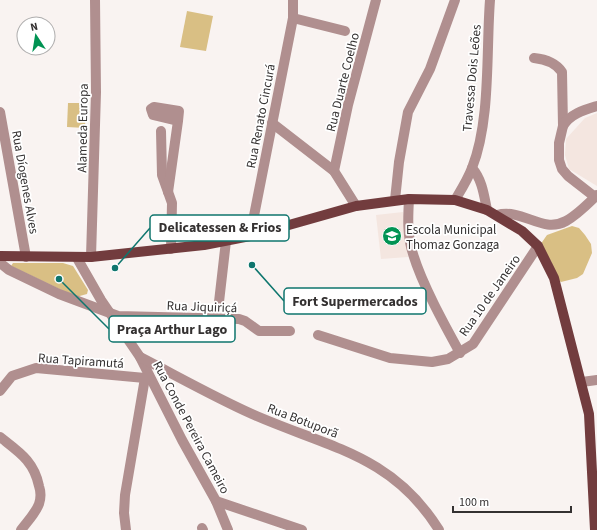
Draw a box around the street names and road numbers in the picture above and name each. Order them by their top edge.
street label: Travessa Dois Leões [458,23,486,132]
street label: Rua Duarte Coelho [322,31,364,134]
street label: Rua Renato Cincurá [242,62,280,170]
street label: Alameda Europa [73,83,93,173]
street label: Rua Díogenes Alves [7,129,43,236]
street label: Rua 10 de Janeiro [455,251,525,340]
street label: Rua Jiquiriçá [166,297,238,317]
street label: Rua Tapiramutá [37,349,124,373]
street label: Rua Conde Pereira Cameiro [148,358,234,497]
street label: Rua Botuporã [265,399,341,443]

